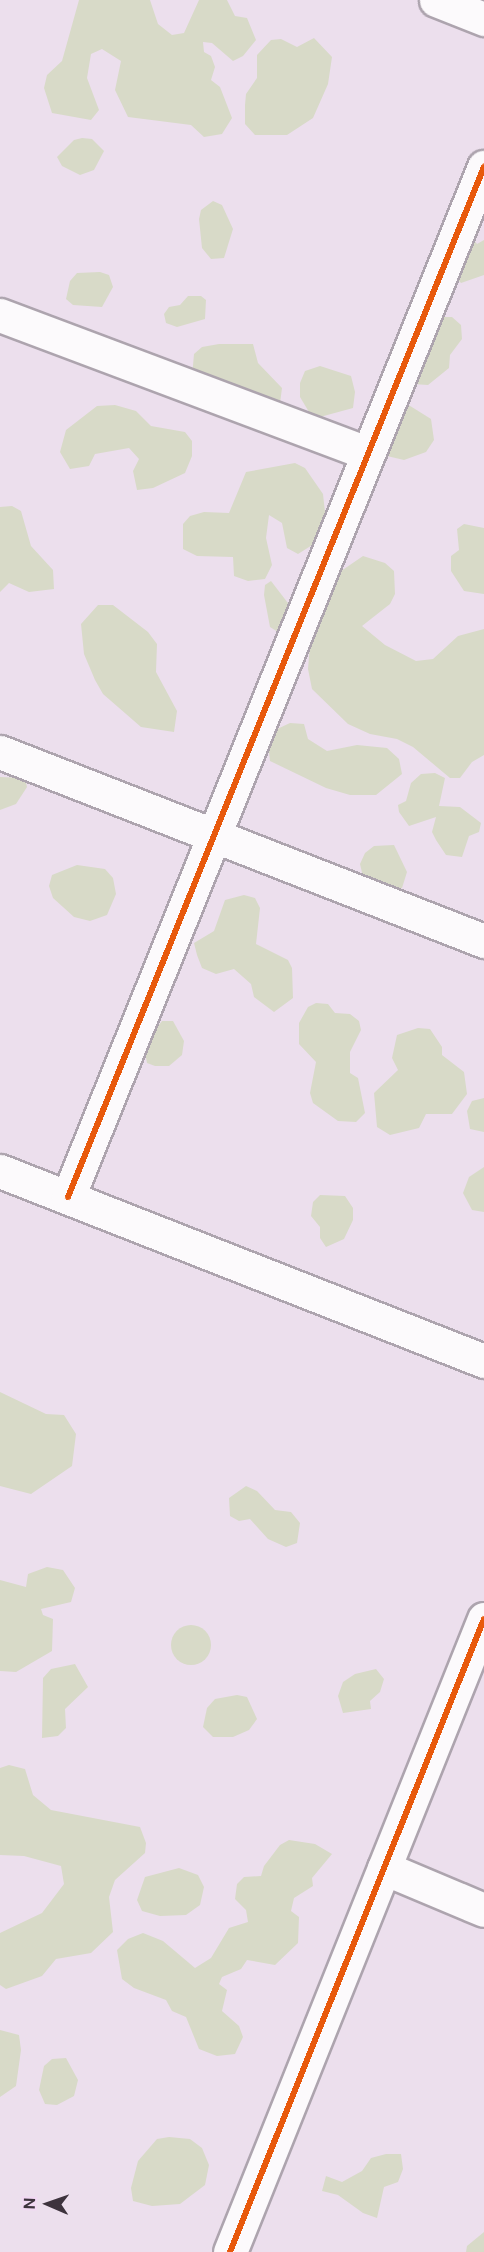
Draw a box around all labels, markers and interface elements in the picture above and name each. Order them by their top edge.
north arrow [18,2174,78,2234]
text: N [19,2197,40,2210]

